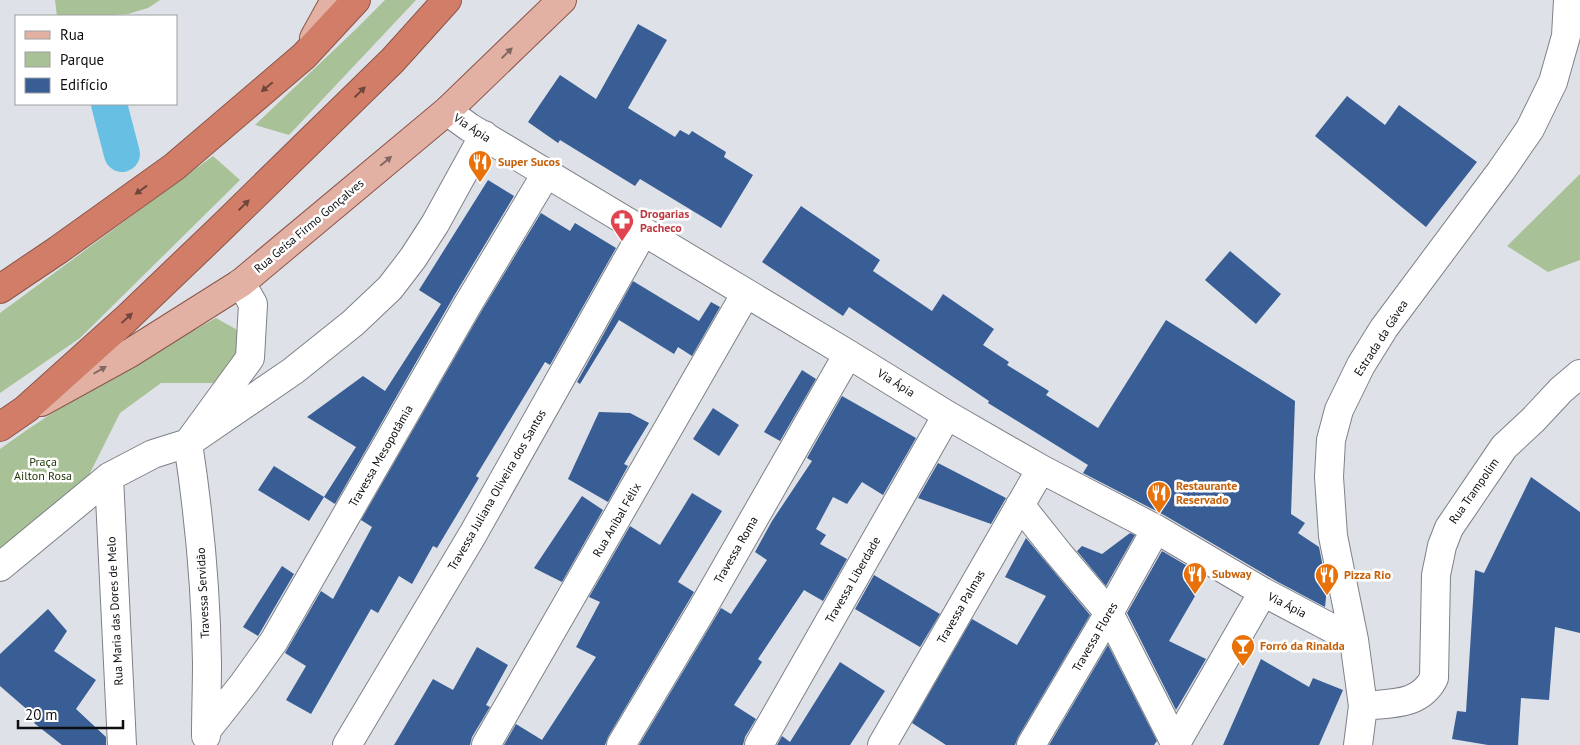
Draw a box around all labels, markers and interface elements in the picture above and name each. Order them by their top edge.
legend [15,15,178,105]
text: Rua [60,25,84,44]
one-way arrow [501,47,513,59]
text: Parque [60,50,104,69]
text: Edifício [60,75,108,94]
one-way arrow [260,82,273,93]
one-way arrow [354,86,366,98]
street label: Via Ápia [450,109,494,145]
restaurant icon: Super Sucos [467,149,493,183]
place label: Super Sucos [498,154,560,169]
one-way arrow [379,156,392,167]
street label: Rua Geísa Firmo Gonçalves [251,175,367,276]
one-way arrow [134,185,148,195]
one-way arrow [238,199,250,211]
place label: Drogarias Pacheco [640,206,689,235]
pharmacy icon: Drogarias Pacheco [609,208,635,242]
street label: Estrada da Gávea [1350,297,1411,379]
one-way arrow [121,312,133,324]
one-way arrow [93,365,107,374]
street label: Via Ápia [874,365,918,400]
street label: Travessa Mesopotâmia [345,402,416,509]
street label: Travessa Juliana Oliveira dos Santos [444,407,549,573]
park label: Praça Ailton Rosa [14,454,72,483]
street label: Rua Trampolim [1445,455,1502,526]
place label: Restaurante Reservado [1176,478,1237,507]
street label: Rua Aníbal Félix [589,480,644,560]
restaurant icon: Restaurante Reservado [1146,480,1172,514]
street label: Travessa Roma [710,513,761,586]
street label: Travessa Liberdade [822,534,883,626]
street label: Rua Maria das Dores de Melo [103,536,126,686]
street label: Travessa Servidão [193,547,212,639]
restaurant icon: Subway [1182,561,1208,595]
restaurant icon: Pizza Rio [1314,562,1340,596]
place label: Subway [1212,566,1252,581]
street label: Travessa Palmas [933,567,988,646]
place label: Pizza Rio [1344,567,1392,582]
street label: Via Ápia [1264,588,1309,621]
street label: Travessa Flores [1069,599,1121,674]
bar icon: Forró da Rinalda [1230,633,1256,667]
place label: Forró da Rinalda [1260,638,1345,653]
scale bar [18,698,122,730]
text: 20 m [25,705,58,724]

